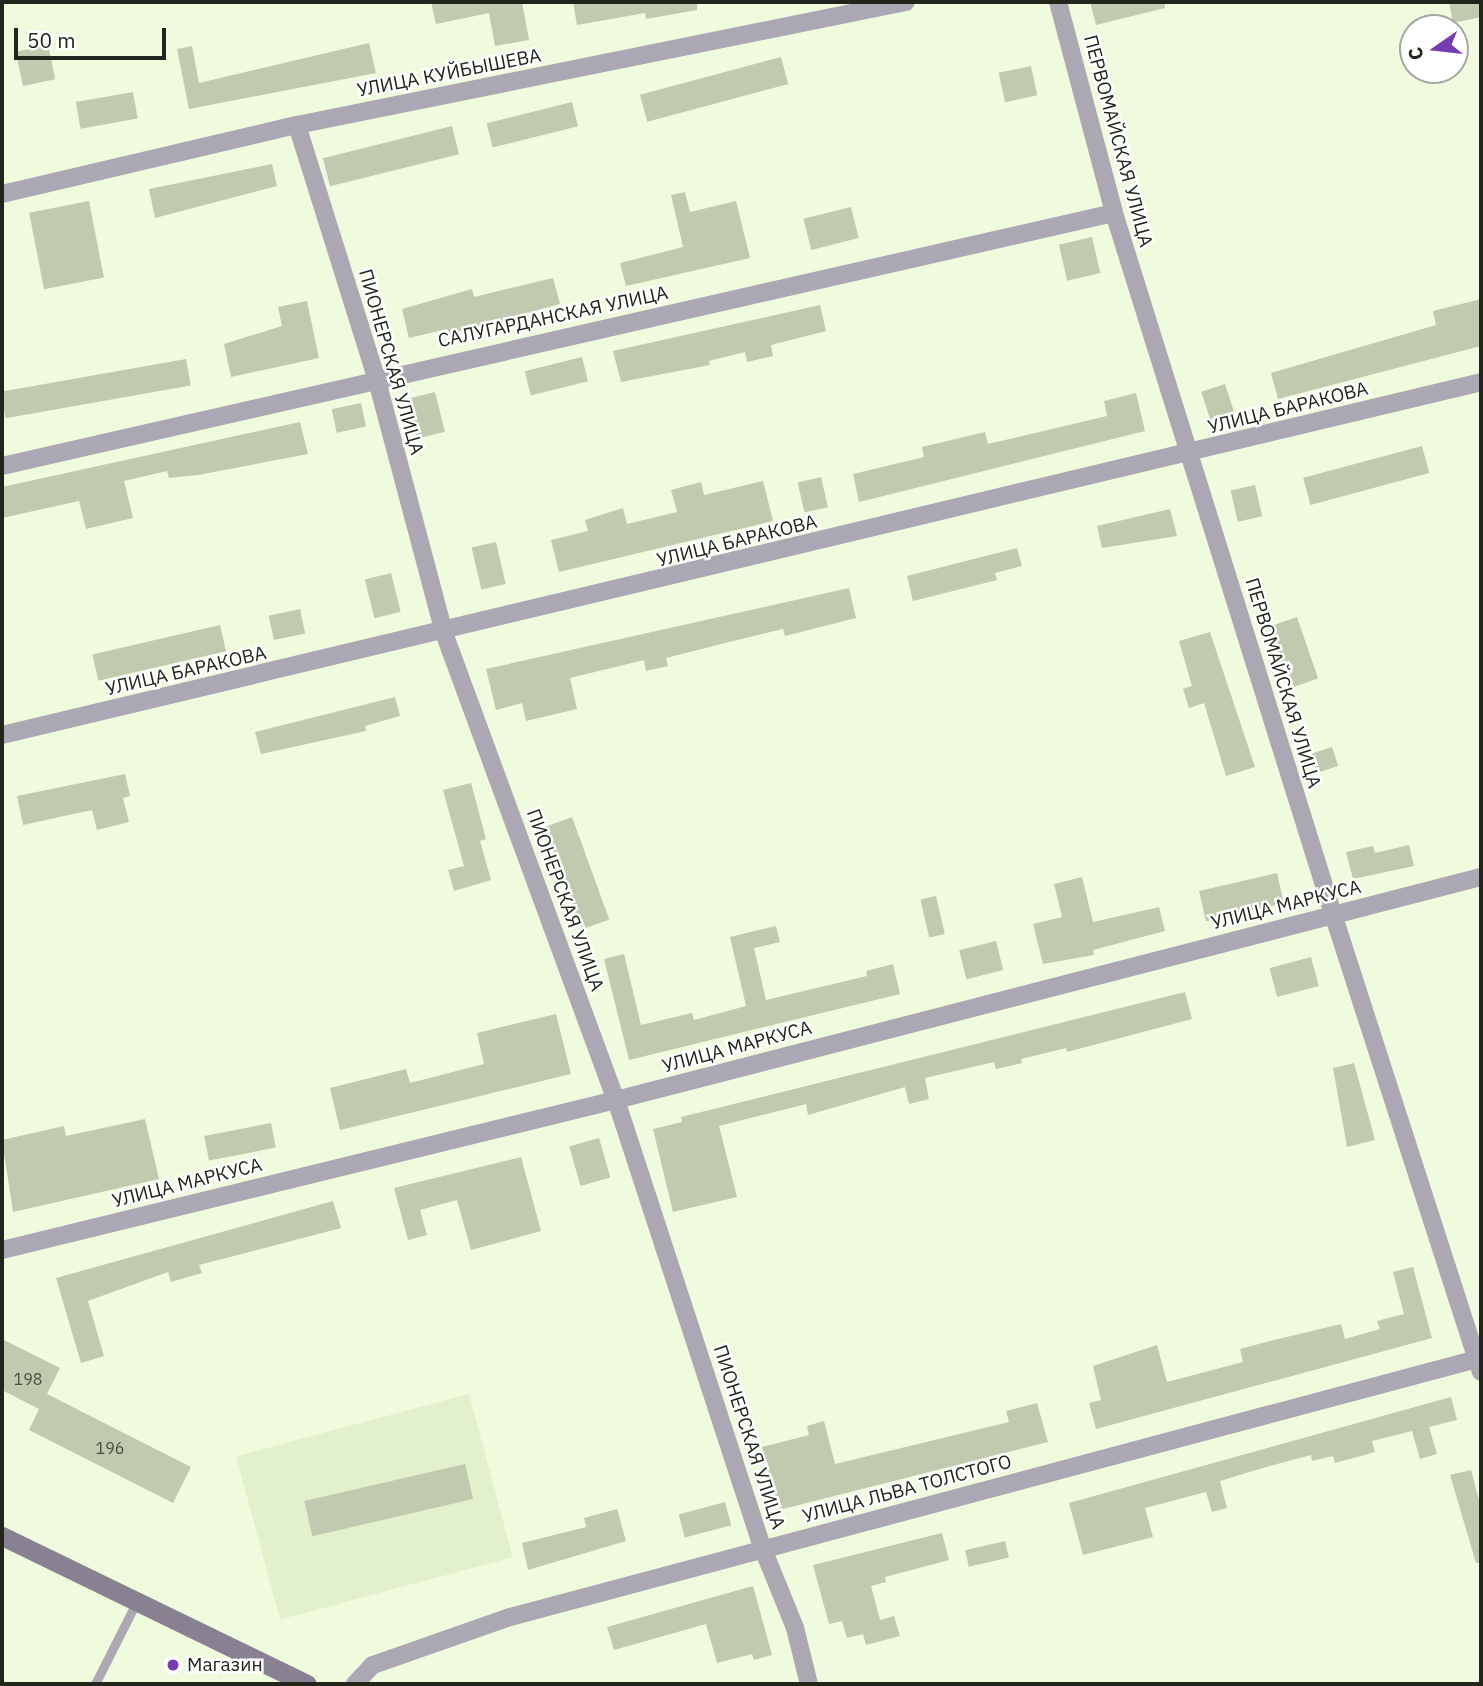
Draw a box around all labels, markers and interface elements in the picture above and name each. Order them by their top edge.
scale bar [18,14,170,58]
north arrow [1399,14,1469,84]
text: 50 m [27,26,76,54]
street label: ПЕРВОМАЙСКАЯ УЛИЦА [1079,32,1157,250]
street label: УЛИЦА КУЙБЫШЕВА [355,44,543,102]
text: С [1402,45,1429,63]
street label: ПИОНЕРСКАЯ УЛИЦА [354,267,428,457]
street label: САЛУГАРДАНСКАЯ УЛИЦА [436,281,670,353]
street label: УЛИЦА БАРАКОВА [1206,377,1370,439]
street label: УЛИЦА БАРАКОВА [655,510,819,572]
street label: ПЕРВОМАЙСКАЯ УЛИЦА [1240,575,1326,791]
street label: УЛИЦА БАРАКОВА [103,641,269,701]
street label: ПИОНЕРСКАЯ УЛИЦА [521,806,609,994]
street label: УЛИЦА МАРКУСА [1209,875,1363,935]
street label: УЛИЦА МАРКУСА [660,1016,814,1078]
street label: УЛИЦА МАРКУСА [110,1153,264,1213]
street label: ПИОНЕРСКАЯ УЛИЦА [708,1342,790,1532]
house number: 198 [14,1369,42,1389]
house number: 196 [96,1438,124,1458]
street label: УЛИЦА ЛЬВА ТОЛСТОГО [800,1450,1014,1528]
place label: Магазин [187,1654,263,1676]
marker: Магазин [165,1657,181,1673]

